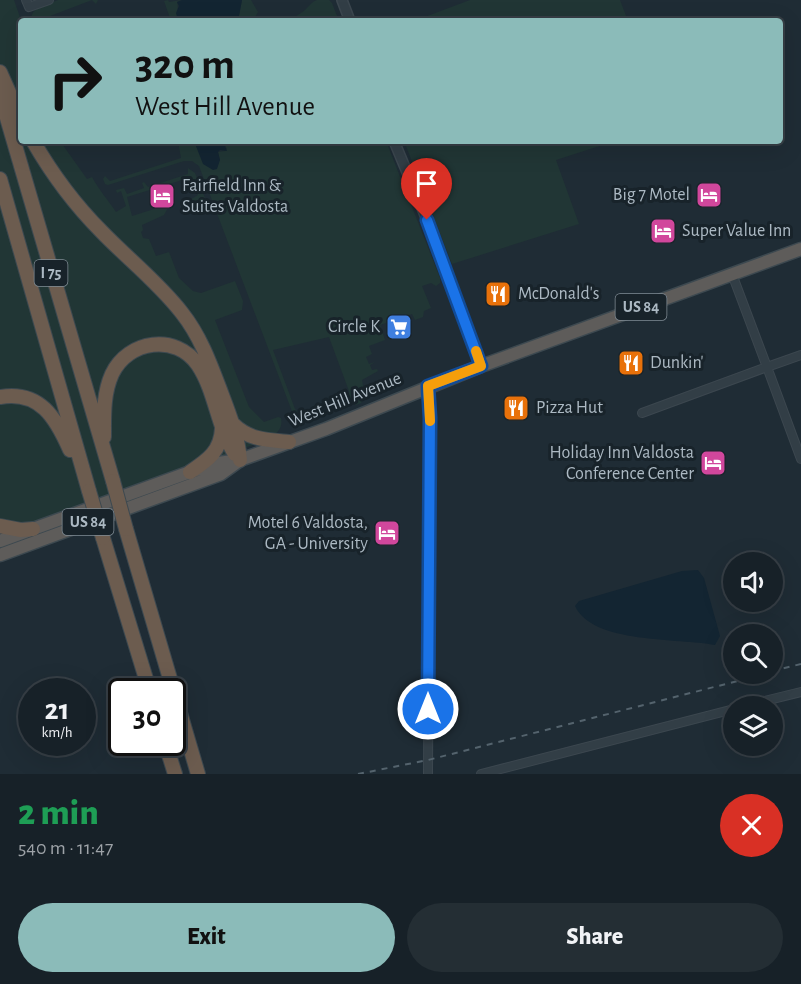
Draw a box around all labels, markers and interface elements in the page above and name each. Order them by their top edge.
icon: right [36,42,114,120]
text: 320 m [135,44,235,86]
text: West Hill Avenue [135,93,315,120]
pin [401,158,452,220]
icon: arrive [410,167,443,200]
place label: Fairfield Inn & Suites Valdosta [182,177,288,216]
hotel icon: Big 7 Motel [694,180,724,210]
hotel icon: Fairfield Inn & Suites Valdosta [147,181,177,211]
place label: Big 7 Motel [613,186,690,204]
hotel icon: Super Value Inn [648,216,678,246]
place label: Super Value Inn [682,222,791,240]
road number: I 75 [34,260,68,286]
restaurant icon: McDonald's [483,279,513,309]
place label: McDonald's [518,285,600,303]
road number: US 84 [616,294,666,320]
supermarket icon: Circle K [384,312,414,342]
place label: Circle K [328,318,380,336]
restaurant icon: Dunkin' [616,348,646,378]
place label: Dunkin' [650,354,704,372]
street label: West Hill Avenue [286,369,404,431]
restaurant icon: Pizza Hut [501,393,531,423]
place label: Pizza Hut [536,399,603,417]
place label: Holiday Inn Valdosta Conference Center [550,444,694,483]
hotel icon: Holiday Inn Valdosta Conference Center [698,448,728,478]
road number: US 84 [62,509,113,535]
place label: Motel 6 Valdosta, GA - University [248,514,368,553]
hotel icon: Motel 6 Valdosta, GA - University [372,518,402,548]
map controls [723,552,783,756]
button: sound [723,552,783,612]
button: search [723,624,783,684]
position arrow [396,677,460,741]
speed limit sign: 30 [108,678,186,756]
text: 21 [45,695,69,725]
button: layers [723,696,783,756]
text: km/h [42,725,72,740]
button: close [720,794,783,857]
text: 2 min [18,795,99,831]
text: 540 m · 11:47 [18,838,113,858]
button: Exit [18,903,395,972]
button: Share [407,903,783,972]

